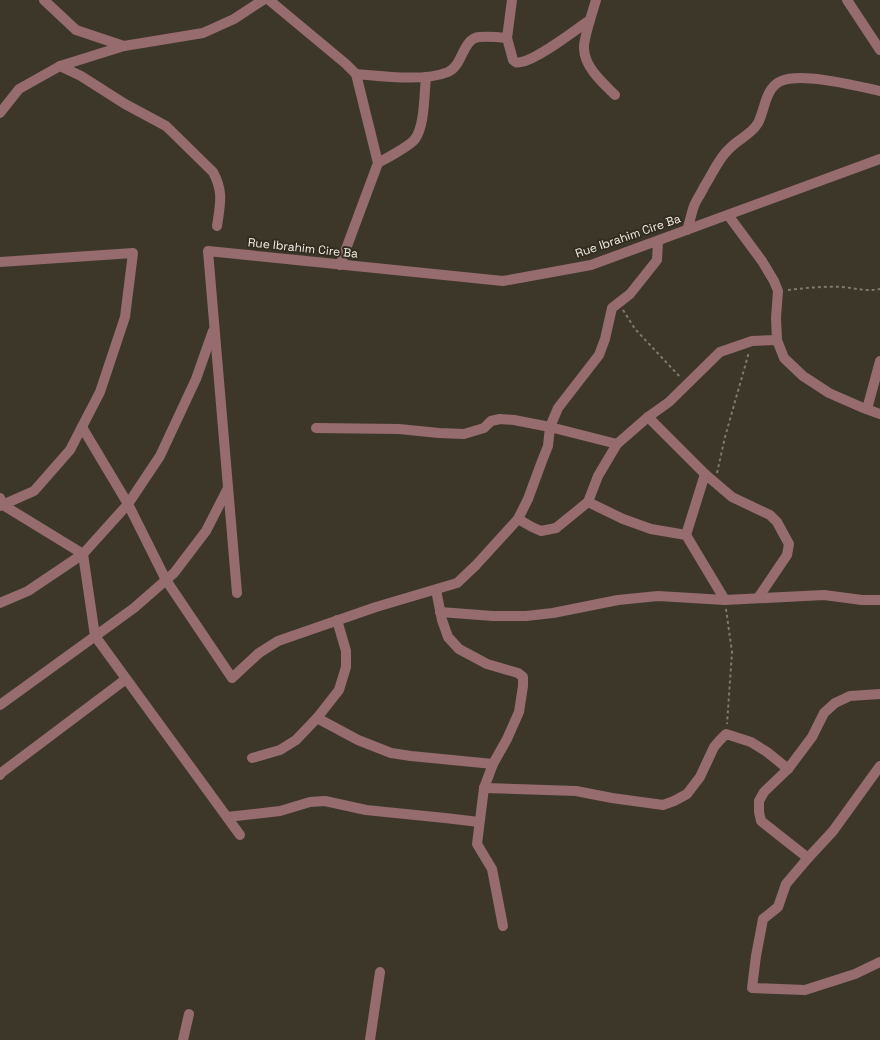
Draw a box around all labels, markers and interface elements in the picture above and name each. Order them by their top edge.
street label: Rue Ibrahim Cire Ba [573,210,683,262]
street label: Rue Ibrahim Cire Ba [247,234,359,262]

